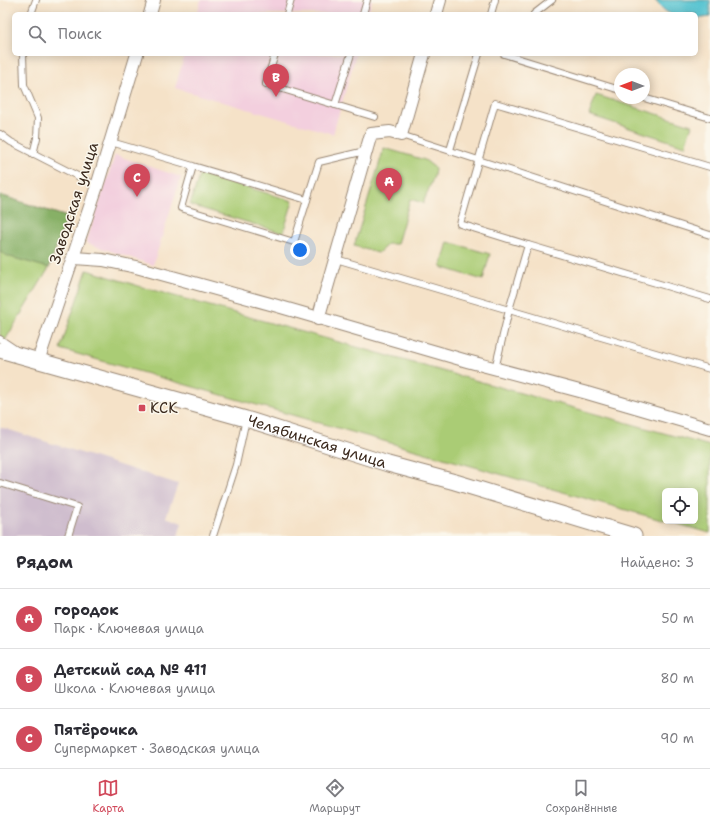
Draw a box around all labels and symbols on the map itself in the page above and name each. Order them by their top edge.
pin: B [263,64,289,97]
north arrow [614,68,650,104]
street label: Заводская улица [45,139,103,267]
pin: C [124,164,150,197]
pin: A [376,168,402,201]
your location [290,240,310,260]
place label: КСК [150,398,178,418]
marker: КСК [137,403,147,413]
street label: Челябинская улица [245,410,390,473]

